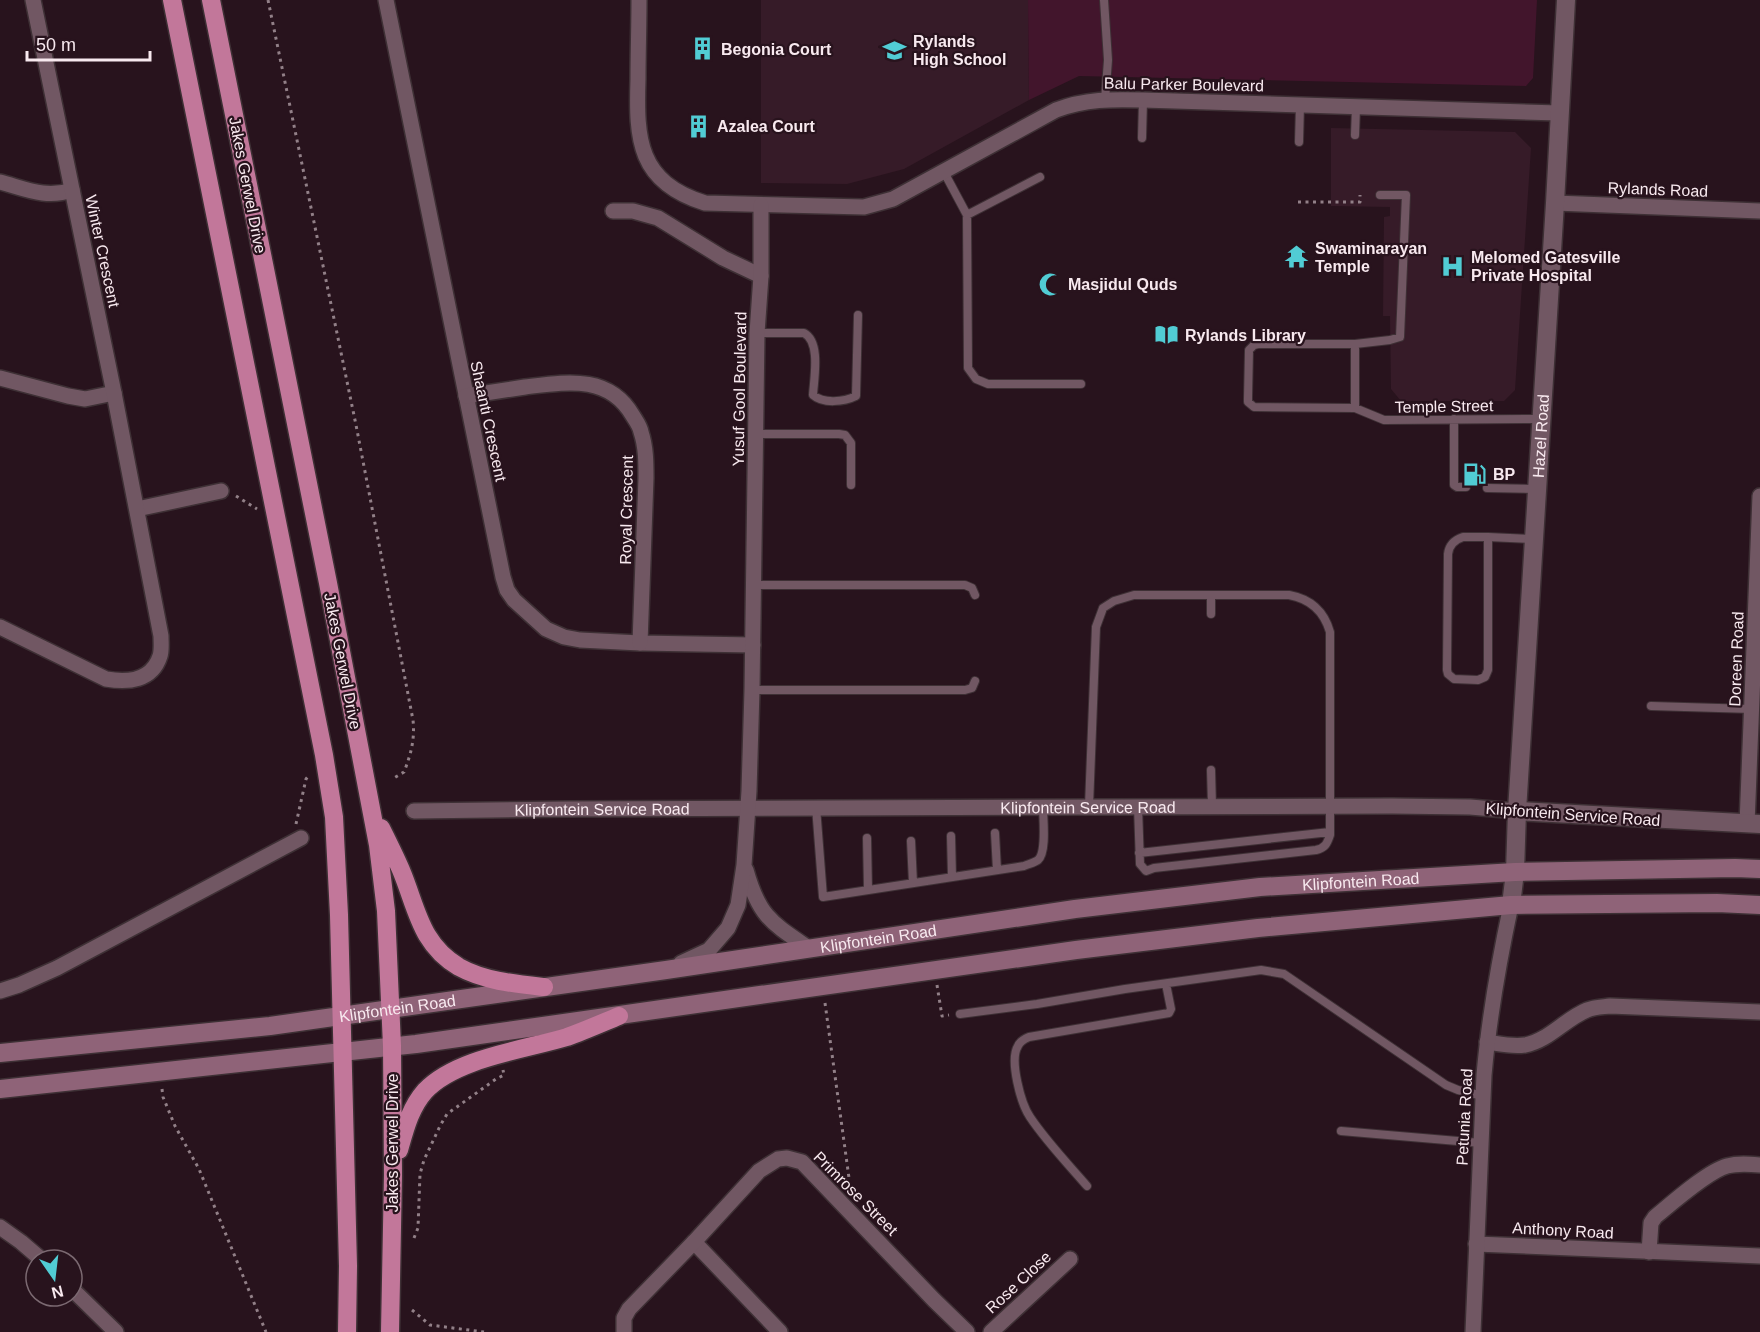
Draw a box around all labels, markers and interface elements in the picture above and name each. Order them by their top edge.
scale bar [27,24,150,62]
place label: Rylands High School [913,33,1006,68]
text: 50 m [36,35,76,55]
building icon: Begonia Court [690,36,716,62]
school or university icon: Rylands High School [882,37,908,63]
place label: Begonia Court [721,41,832,58]
street label: Balu Parker Boulevard [1104,75,1264,94]
building icon: Azalea Court [686,113,712,139]
street label: Jakes Gerwel Drive [226,115,269,255]
place label: Azalea Court [717,118,815,135]
street label: Rylands Road [1607,179,1708,200]
street label: Winter Crescent [82,193,123,310]
place label: Swaminarayan Temple [1315,240,1427,275]
temple icon: Swaminarayan Temple [1284,244,1310,270]
place label: Melomed Gatesville Private Hospital [1471,249,1620,284]
hospital icon: Melomed Gatesville Private Hospital [1440,253,1466,279]
mosque icon: Masjidul Quds [1037,271,1063,297]
place label: Masjidul Quds [1068,276,1177,293]
street label: Yusuf Gool Boulevard [730,311,749,467]
library icon: Rylands Library [1154,322,1180,348]
place label: Rylands Library [1185,327,1306,344]
street label: Shaanti Crescent [467,359,510,483]
street label: Hazel Road [1530,394,1552,478]
street label: Temple Street [1395,397,1494,416]
street label: Royal Crescent [617,455,636,565]
fuel station icon: BP [1462,461,1488,487]
place label: BP [1493,466,1516,483]
street label: Jakes Gerwel Drive [321,591,364,731]
street label: Doreen Road [1726,611,1747,707]
street label: Klipfontein Service Road [1000,799,1176,816]
street label: Klipfontein Service Road [1485,800,1661,829]
street label: Klipfontein Service Road [514,801,690,819]
street label: Klipfontein Road [1302,870,1420,894]
street label: Klipfontein Road [819,922,938,956]
street label: Klipfontein Road [338,992,457,1025]
street label: Petunia Road [1453,1068,1476,1166]
street label: Jakes Gerwel Drive [384,1074,401,1212]
street label: Primrose Street [810,1148,901,1239]
street label: Anthony Road [1512,1219,1614,1242]
north arrow [24,1248,84,1308]
street label: Rose Close [982,1248,1054,1317]
text: N [50,1282,65,1302]

